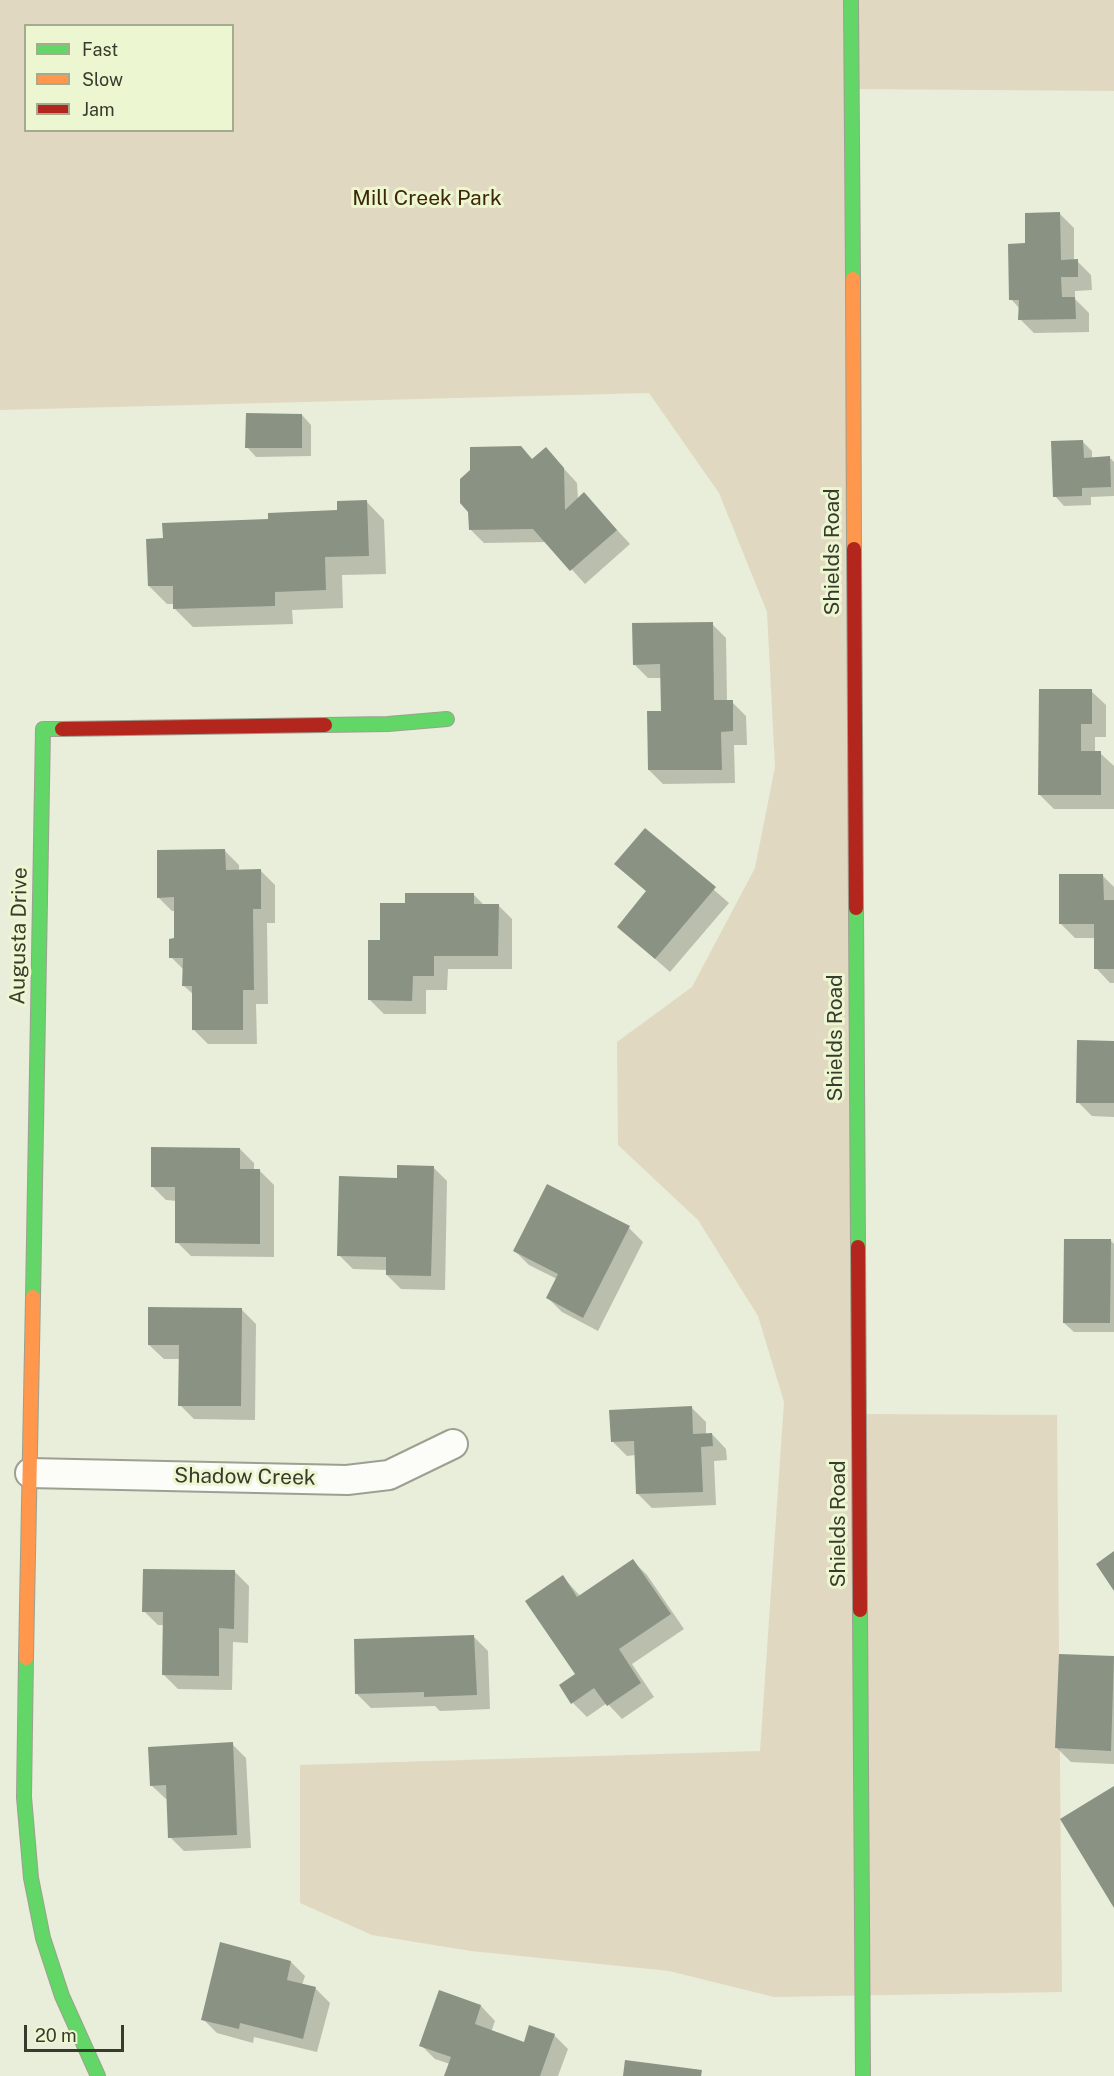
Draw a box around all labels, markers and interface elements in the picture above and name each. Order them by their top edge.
legend [24,24,234,132]
text: Fast [82,39,118,60]
text: Slow [82,69,123,90]
text: Jam [82,99,115,120]
park label: Mill Creek Park [352,186,502,212]
street label: Shields Road [820,488,846,616]
street label: Augusta Drive [5,867,33,1005]
street label: Shields Road [823,974,849,1102]
street label: Shields Road [826,1460,852,1588]
street label: Shadow Creek [174,1463,316,1491]
scale bar [27,2013,128,2051]
text: 20 m [35,2025,77,2046]

